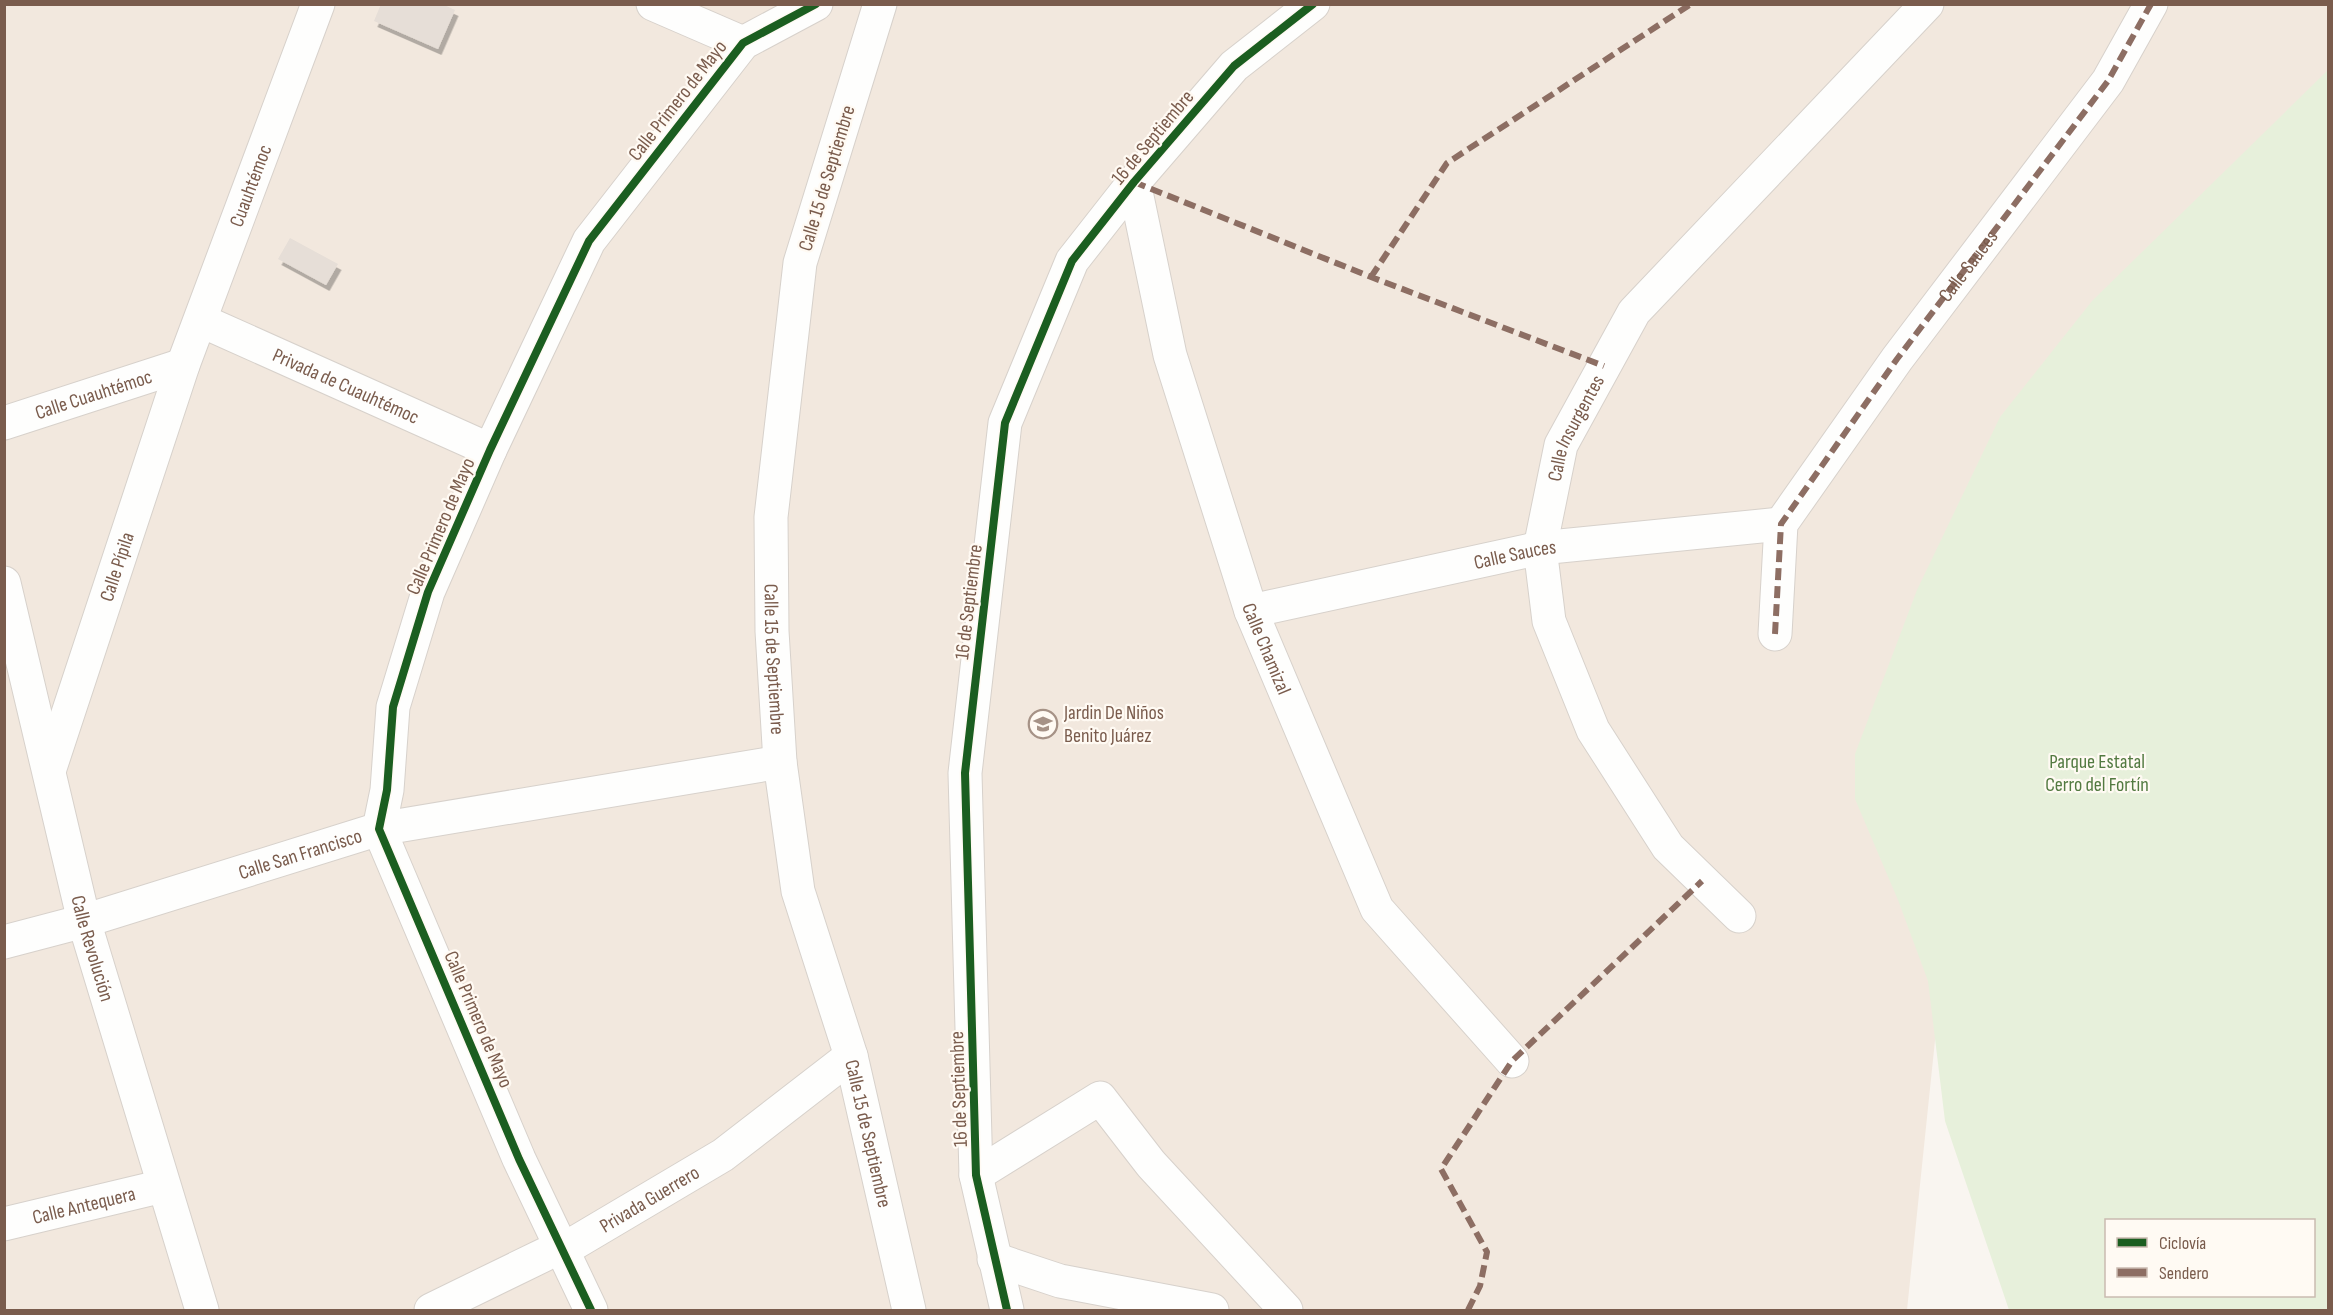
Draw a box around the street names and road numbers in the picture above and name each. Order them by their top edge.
street label: Calle Primero de Mayo [623,36,732,166]
street label: 16 de Septiembre [1106,86,1199,190]
street label: Calle 15 de Septiembre [793,103,860,254]
street label: Cuauhtémoc [225,141,277,230]
street label: Calle Sauces [1934,226,2003,307]
street label: Privada de Cuauhtémoc [269,343,423,430]
street label: Calle Cuauhtémoc [32,365,155,425]
street label: Calle Insurgentes [1543,371,1610,484]
street label: Calle Primero de Mayo [401,454,481,598]
street label: Calle Pípila [95,529,140,605]
street label: Calle Sauces [1472,535,1557,575]
street label: 16 de Septiembre [950,543,988,661]
street label: Calle 15 de Septiembre [759,584,789,735]
street label: Calle Chamizal [1236,600,1296,698]
street label: Calle San Francisco [236,824,365,885]
street label: Calle Revolución [65,893,119,1005]
street label: Calle Primero de Mayo [438,947,518,1091]
street label: 16 de Septiembre [945,1031,973,1147]
street label: Calle 15 de Septiembre [839,1057,896,1210]
street label: Privada Guerrero [596,1161,704,1238]
street label: Calle Antequera [30,1182,138,1230]

